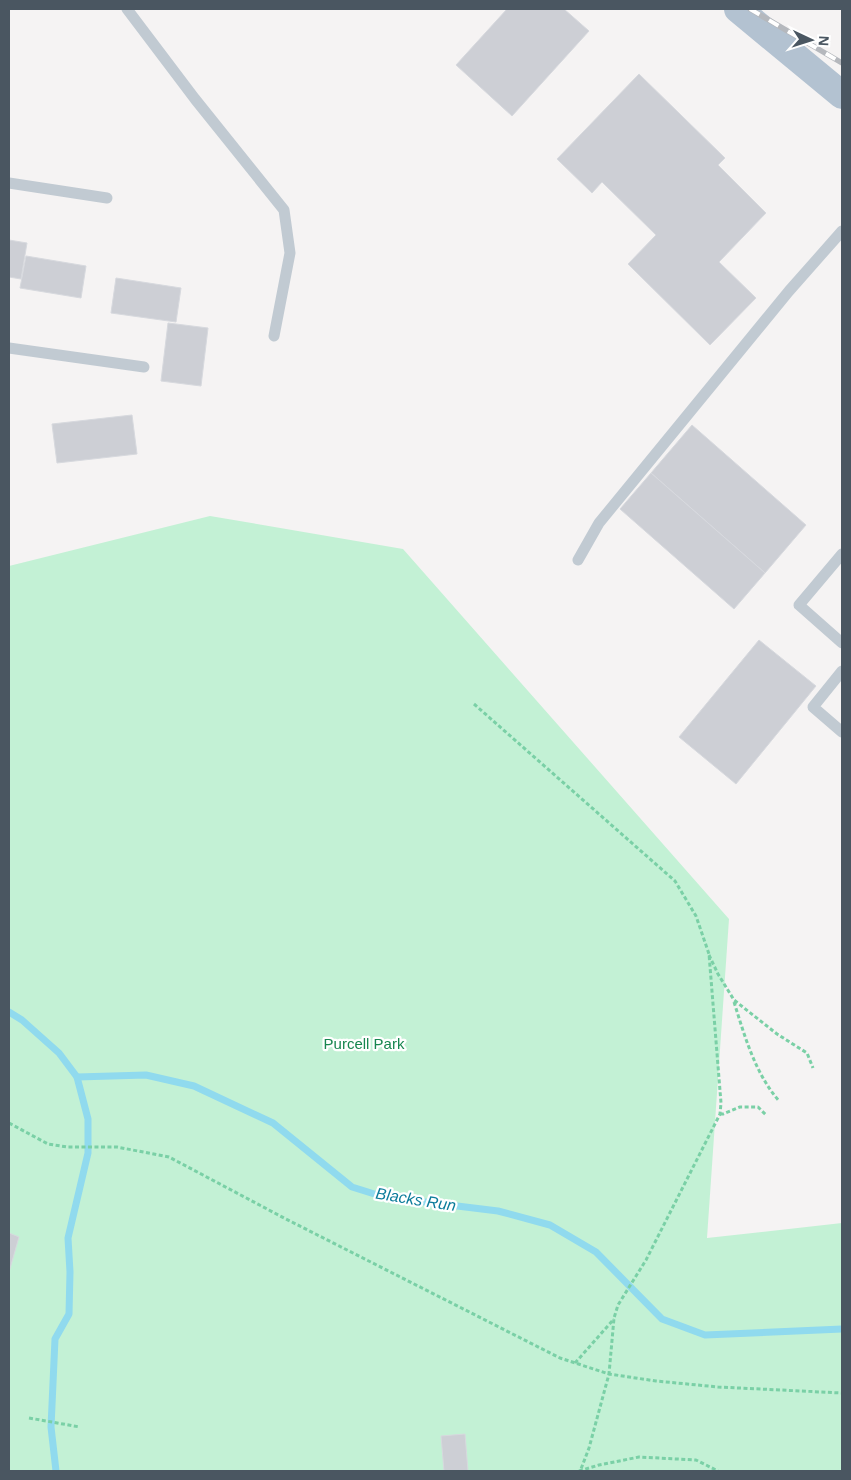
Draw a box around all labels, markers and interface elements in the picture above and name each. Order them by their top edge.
north arrow [786,15,836,65]
text: N [816,35,832,47]
park label: Purcell Park [324,1035,405,1052]
water label: Blacks Run [375,1185,457,1214]

